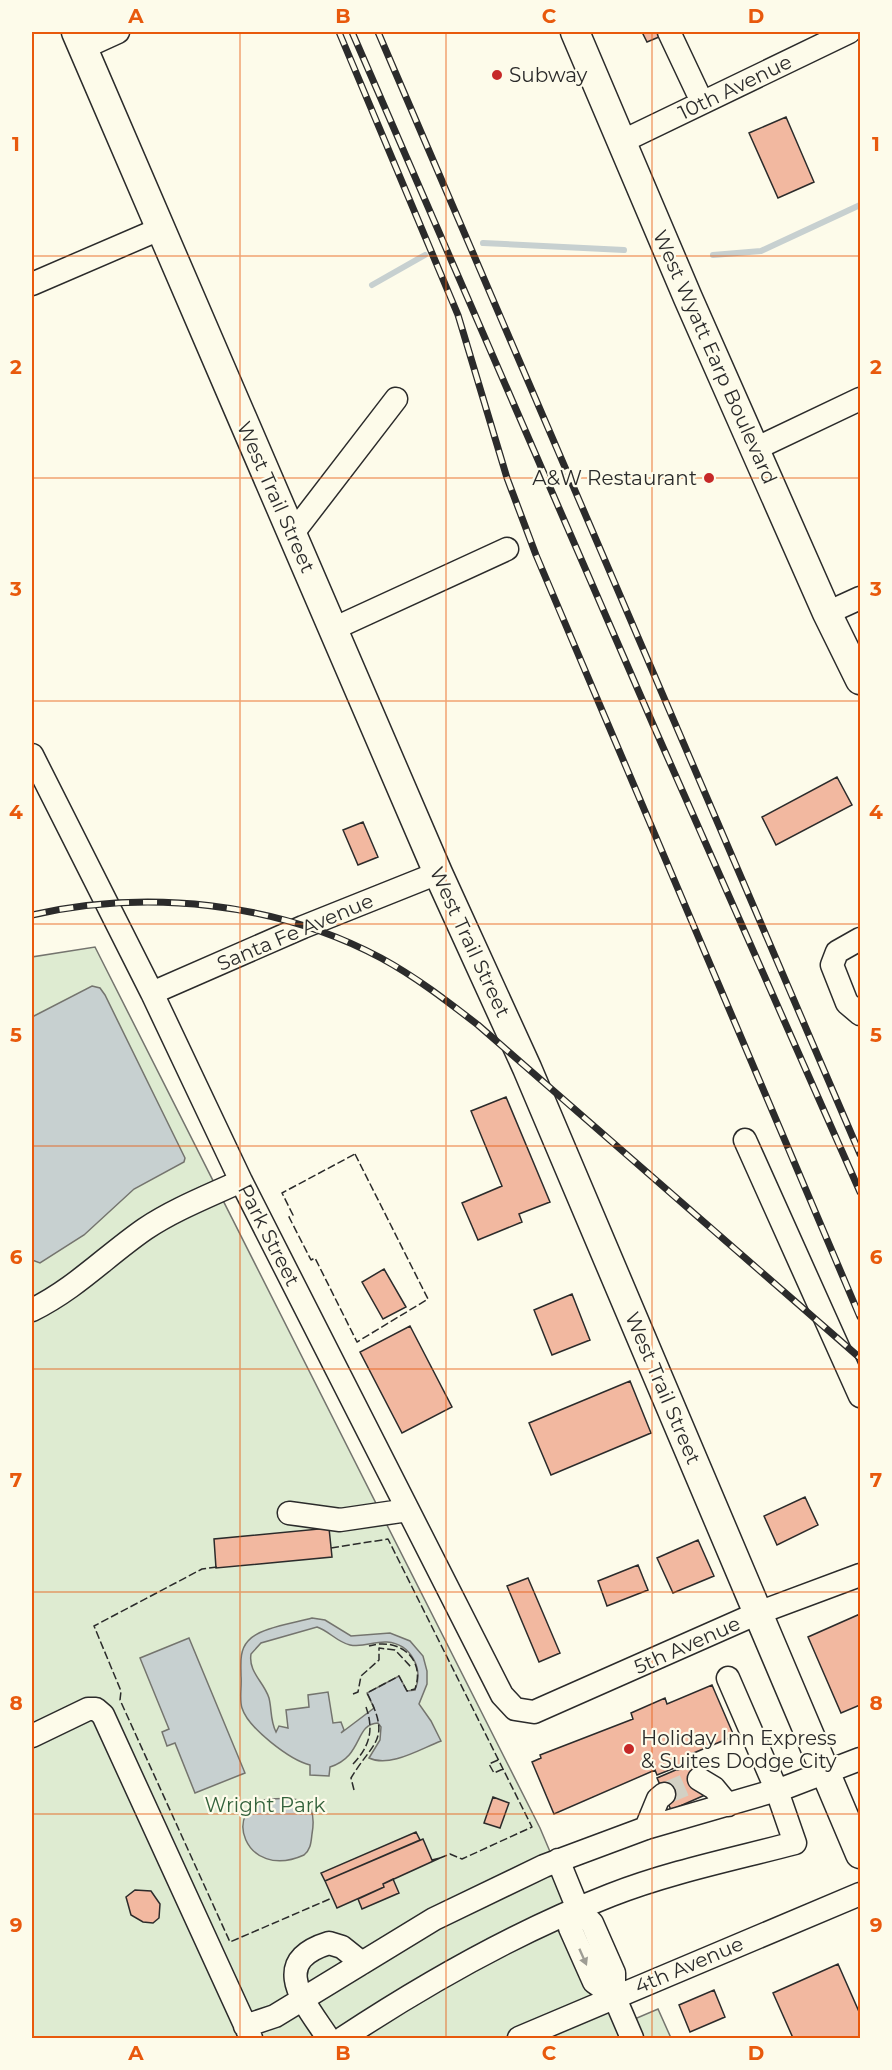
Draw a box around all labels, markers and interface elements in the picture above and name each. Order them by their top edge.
text: A [127,4,144,28]
text: B [335,4,351,28]
text: C [542,4,557,28]
text: D [748,4,764,28]
street label: 10th Avenue [674,49,796,125]
place label: Subway [509,63,588,87]
marker: Subway [490,68,504,82]
text: 1 [12,132,20,156]
text: 1 [872,132,880,156]
street label: West Wyatt Earp Boulevard [648,226,782,488]
text: 2 [10,355,22,379]
text: 2 [870,355,882,379]
street label: West Trail Street [232,418,320,576]
place label: A&W Restaurant [532,466,697,490]
marker: A&W Restaurant [702,471,716,485]
text: 3 [9,577,22,601]
text: 3 [869,577,882,601]
text: 4 [9,800,23,824]
text: 4 [869,800,883,824]
street label: West Trail Street [425,863,515,1021]
street label: Santa Fe Avenue [213,888,377,976]
text: 5 [10,1023,22,1047]
text: 5 [870,1023,882,1047]
street label: Park Street [233,1180,305,1290]
text: 6 [10,1245,23,1269]
text: 6 [870,1245,883,1269]
street label: West Trail Street [620,1308,706,1468]
text: 7 [10,1468,22,1492]
text: 7 [870,1468,882,1492]
street label: 5th Avenue [630,1611,744,1679]
text: 8 [9,1691,23,1715]
text: 8 [869,1691,883,1715]
place label: Holiday Inn Express & Suites Dodge City [641,1726,837,1773]
marker: Holiday Inn Express & Suites Dodge City [622,1742,636,1756]
park label: Wright Park [204,1793,326,1817]
text: 9 [10,1913,22,1937]
text: 9 [870,1913,882,1937]
street label: 4th Avenue [631,1931,747,1999]
one-way arrow [578,1948,588,1966]
text: A [127,2041,144,2065]
text: B [335,2041,351,2065]
text: C [542,2041,557,2065]
text: D [748,2041,764,2065]

